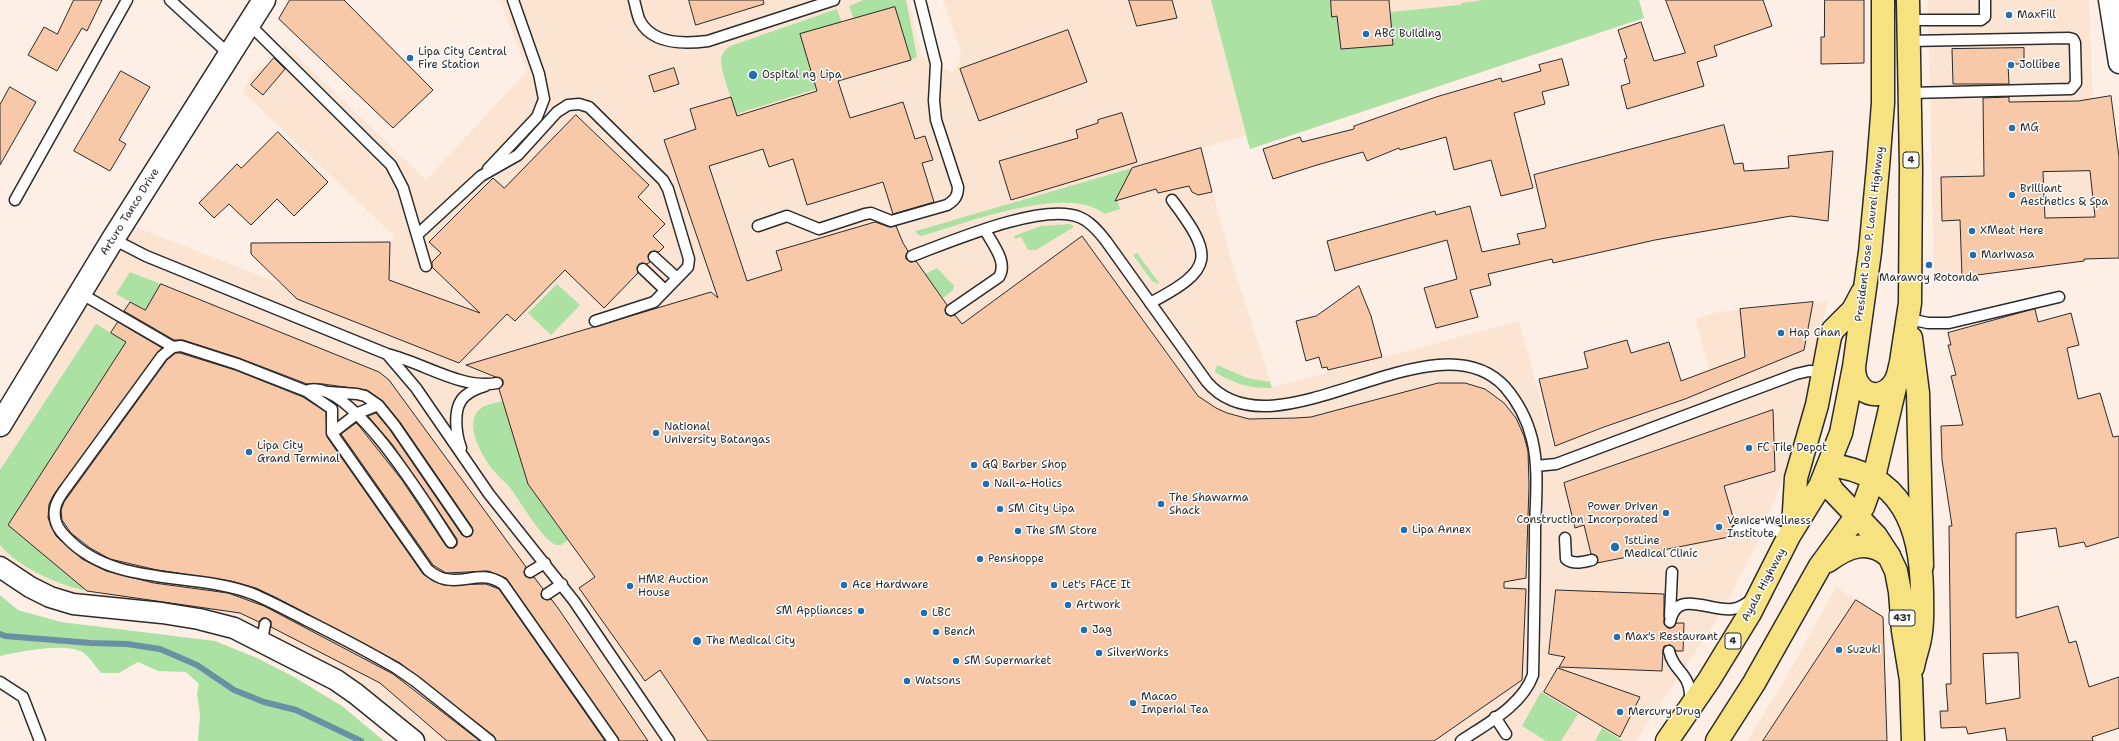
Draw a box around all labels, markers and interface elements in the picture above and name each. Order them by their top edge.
place label: MaxFill [2017,8,2056,22]
marker: MaxFill [2004,10,2014,20]
place label: ABC Building [1374,27,1441,41]
marker: ABC Building [1361,29,1371,39]
place label: Lipa City Central Fire Station [418,45,507,71]
marker: Lipa City Central Fire Station [405,53,415,63]
place label: Jollibee [2019,58,2060,72]
marker: Jollibee [2006,60,2016,70]
place label: Ospital ng Lipa [762,68,842,82]
marker: Ospital ng Lipa [747,69,759,81]
place label: MG [2020,121,2039,135]
marker: MG [2007,123,2017,133]
street label: President Jose P. Laurel Highway [1853,146,1887,322]
road number: 4 [1903,152,1919,168]
street label: Arturo Tanco Drive [98,166,162,258]
place label: Brilliant Aesthetics & Spa [2020,182,2108,208]
marker: Brilliant Aesthetics & Spa [2007,190,2017,200]
place label: XMeat Here [1980,224,2044,238]
marker: XMeat Here [1967,226,1977,236]
place label: Mariwasa [1981,248,2034,262]
marker: Mariwasa [1968,250,1978,260]
marker: Marawoy Rotonda [1924,260,1934,270]
place label: Marawoy Rotonda [1879,271,1979,285]
place label: Hap Chan [1789,326,1841,340]
marker: Hap Chan [1776,328,1786,338]
place label: National University Batangas [664,420,770,446]
marker: National University Batangas [651,428,661,438]
place label: Lipa City Grand Terminal [257,439,340,465]
place label: FC Tile Depot [1757,441,1827,455]
marker: FC Tile Depot [1744,443,1754,453]
marker: Lipa City Grand Terminal [244,447,254,457]
place label: GQ Barber Shop [982,458,1067,472]
marker: GQ Barber Shop [969,460,979,470]
place label: Nail-a-Holics [994,477,1062,491]
marker: Nail-a-Holics [981,479,991,489]
place label: The Shawarma Shack [1169,491,1249,517]
marker: The Shawarma Shack [1156,499,1166,509]
place label: Power Driven Construction Incorporated [1516,500,1658,526]
place label: SM City Lipa [1008,502,1075,516]
marker: SM City Lipa [995,504,1005,514]
marker: Power Driven Construction Incorporated [1661,508,1671,518]
place label: Venice Wellness Institute [1727,514,1811,540]
marker: Venice Wellness Institute [1714,522,1724,532]
place label: Lipa Annex [1412,523,1471,537]
place label: The SM Store [1026,524,1097,538]
marker: Lipa Annex [1399,525,1409,535]
marker: The SM Store [1013,526,1023,536]
place label: 1stLine Medical Clinic [1624,534,1698,560]
marker: 1stLine Medical Clinic [1609,541,1621,553]
street label: Ayala Highway [1739,546,1789,624]
place label: Penshoppe [988,552,1044,566]
marker: Penshoppe [975,554,985,564]
place label: HMR Auction House [638,573,708,599]
place label: Ace Hardware [852,578,928,592]
place label: Let's FACE It [1062,578,1131,592]
marker: Ace Hardware [839,580,849,590]
marker: Let's FACE It [1049,580,1059,590]
marker: HMR Auction House [625,581,635,591]
place label: Artwork [1076,598,1121,612]
marker: Artwork [1063,600,1073,610]
place label: SM Appliances [776,604,853,618]
marker: SM Appliances [856,606,866,616]
place label: LBC [932,606,951,620]
marker: LBC [919,608,929,618]
road number: 431 [1889,610,1915,626]
place label: Jag [1092,623,1112,637]
place label: Bench [944,625,975,639]
marker: Jag [1079,625,1089,635]
marker: Bench [931,627,941,637]
place label: Max's Restaurant [1625,630,1718,644]
marker: Max's Restaurant [1612,632,1622,642]
road number: 4 [1725,633,1741,649]
place label: The Medical City [706,634,795,648]
marker: The Medical City [691,635,703,647]
place label: Suzuki [1847,643,1881,657]
marker: Suzuki [1834,645,1844,655]
place label: SilverWorks [1107,646,1169,660]
marker: SilverWorks [1094,648,1104,658]
place label: SM Supermarket [964,654,1051,668]
marker: SM Supermarket [951,656,961,666]
place label: Watsons [915,674,961,688]
marker: Watsons [902,676,912,686]
place label: Macao Imperial Tea [1141,690,1208,716]
marker: Macao Imperial Tea [1128,698,1138,708]
place label: Mercury Drug [1628,705,1701,719]
marker: Mercury Drug [1615,707,1625,717]

